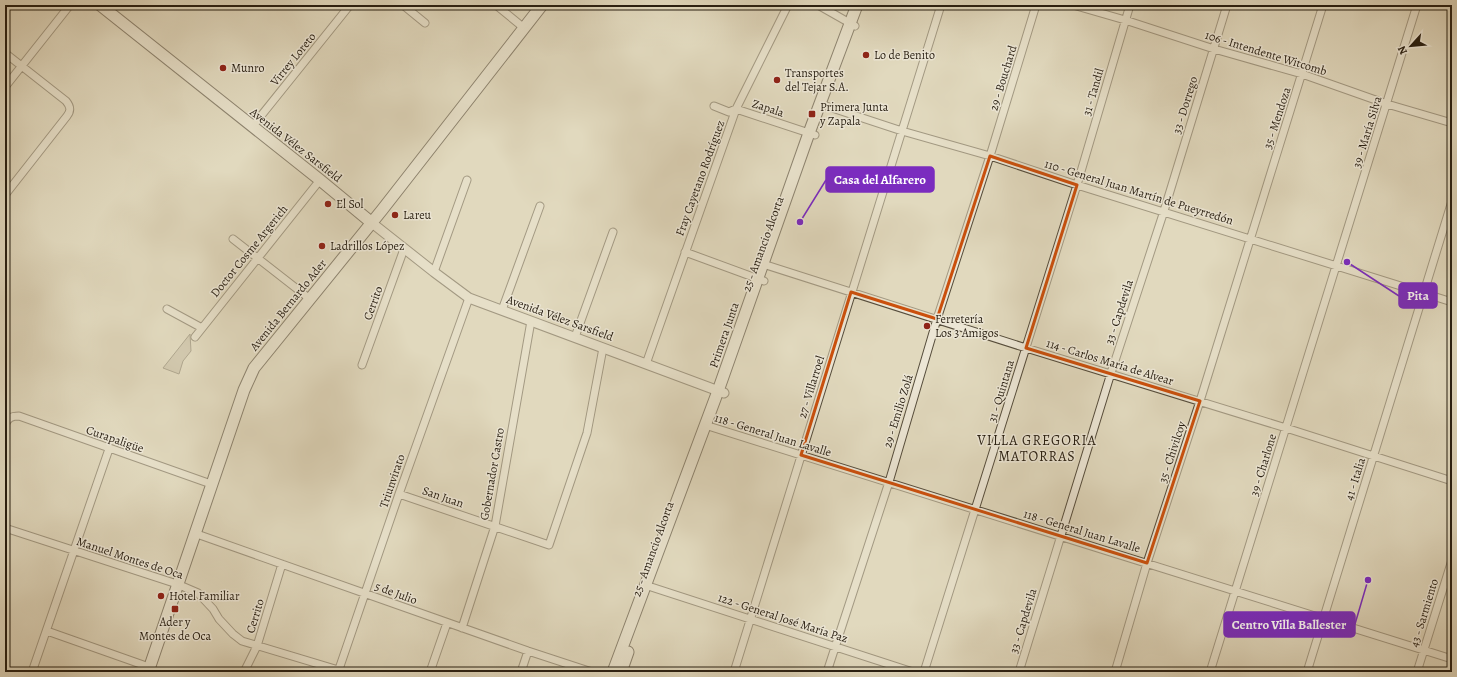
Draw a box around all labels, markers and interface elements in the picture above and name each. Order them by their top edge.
north arrow [1391,26,1431,66]
street label: 106 - Intendente Witcomb [1203,27,1329,79]
street label: Virrey Loreto [266,29,319,90]
street label: 29 - Bouchard [985,43,1021,113]
text: N [1394,43,1411,57]
place label: Lo de Benito [874,47,935,63]
marker: Lo de Benito [861,50,871,60]
place label: Munro [231,60,264,76]
marker: Munro [218,63,228,73]
place label: Transportes del Tejar S.A. [785,65,849,95]
street label: 31 - Tandil [1079,66,1107,118]
street label: 33 - Dorrego [1169,74,1201,136]
marker: Transportes del Tejar S.A. [772,75,782,85]
street label: 35 - Mendoza [1259,85,1295,151]
street label: 39 - María Silva [1349,94,1386,170]
street label: Zapala [750,95,786,121]
place label: Primera Junta y Zapala [819,99,889,129]
street label: Avenida Vélez Sarsfield [246,103,346,186]
marker: Primera Junta y Zapala [807,109,817,119]
street label: Fray Cayetano Rodríguez [672,118,728,238]
street label: 110 - General Juan Martín de Pueyrredón [1043,156,1236,228]
callout: Casa del Alfarero [826,167,934,192]
text: Casa del Alfarero [834,171,926,188]
street label: 25 - Amancio Alcorta [738,194,788,294]
place label: El Sol [336,196,363,212]
marker: El Sol [323,199,333,209]
street label: Doctor Cosme Argerich [207,201,292,301]
place label: Lareu [403,207,432,223]
marker: Lareu [390,210,400,220]
place label: Ladrillos López [330,238,404,254]
marker: Ladrillos López [317,241,327,251]
street label: Avenida Bernardo Ader [245,256,330,355]
street label: 33 - Capdevila [1101,277,1137,346]
callout: Pita [1399,283,1437,308]
street label: Cerrito [359,284,387,322]
text: Pita [1407,287,1430,304]
street label: Avenida Vélez Sarsfield [503,291,616,345]
street label: Primera Junta [705,300,743,370]
place label: Ferretería Los 3 Amigos [935,311,999,341]
marker: Ferretería Los 3 Amigos [922,321,932,331]
street label: 114 - Carlos María de Alvear [1044,335,1176,389]
street label: 27 - Villarroel [794,354,828,420]
street label: 31 - Quintana [984,357,1018,424]
street label: 29 - Emilio Zolá [879,372,917,450]
street label: 118 - General Juan Lavalle [713,410,833,460]
street label: 35 - Chivilcoy [1155,418,1190,485]
street label: Curapaligüe [84,422,146,456]
street label: Gobernador Castro [476,426,508,522]
district label: VILLA GREGORIA MATORRAS [976,431,1097,466]
street label: 39 - Charlone [1246,432,1280,498]
street label: Triunvirato [375,452,409,510]
street label: 41 - Italia [1341,455,1369,502]
street label: San Juan [420,482,466,512]
street label: 25 - Amancio Alcorta [628,499,678,599]
street label: 118 - General Juan Lavalle [1022,506,1142,556]
street label: Manuel Montes de Oca [75,533,186,583]
street label: 43 - Sarmiento [1406,577,1442,649]
street label: 5 de Julio [373,578,419,608]
street label: 33 - Capdevila [1006,586,1041,656]
place label: Hotel Familiar [169,588,240,604]
street label: 122 - General José María Paz [716,589,850,647]
marker: Hotel Familiar [156,591,166,601]
street label: Cerrito [242,597,268,635]
marker: Ader y Montes de Oca [170,604,180,614]
callout: Centro Villa Ballester [1224,612,1355,637]
place label: Ader y Montes de Oca [139,614,211,644]
text: Centro Villa Ballester [1232,616,1347,633]

